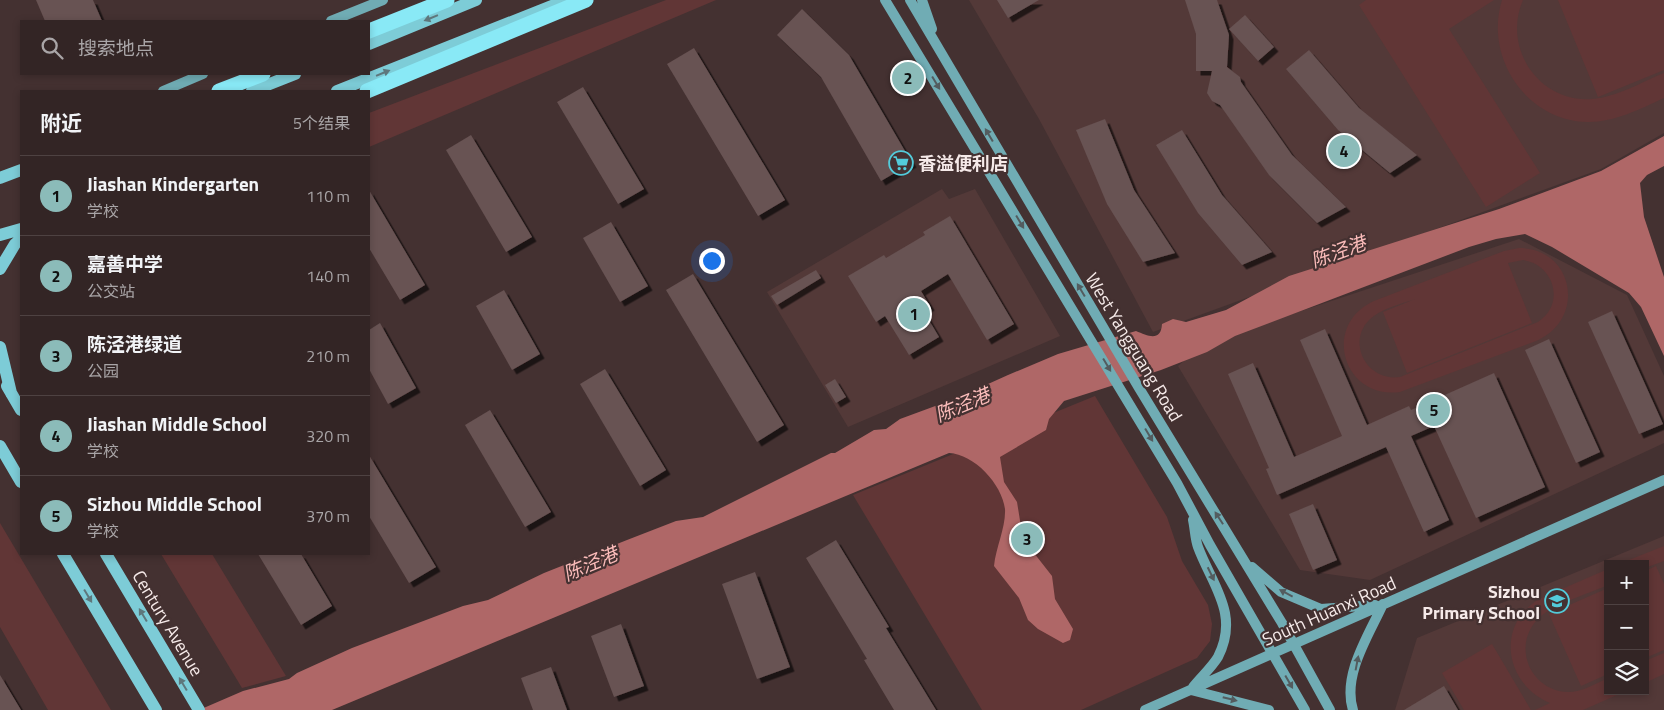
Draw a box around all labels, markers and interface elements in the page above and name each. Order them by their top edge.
one-way arrow [424,15,438,23]
search box [20,20,370,75]
text: 搜索地点 [78,33,154,62]
icon: search [38,34,66,62]
pin: 2 [892,59,924,97]
one-way arrow [376,69,391,77]
one-way arrow [931,77,940,90]
text: 附近 [40,107,82,139]
text: 5个结果 [293,111,350,135]
one-way arrow [984,129,993,142]
pin: 4 [1328,132,1360,170]
supermarket icon: 香溢便利店 [888,150,914,176]
place label: 香溢便利店 [918,150,1008,177]
text: Jiashan Kindergarten [87,169,259,198]
text: 1 [52,184,60,208]
text: 110 m [306,184,350,208]
text: 学校 [87,199,119,223]
one-way arrow [1016,215,1025,229]
water label: 陈泾港 [1306,227,1373,274]
your location [699,248,725,274]
text: 嘉善中学 [87,249,163,278]
text: 2 [52,264,60,288]
text: 140 m [306,264,350,288]
street label: West Yangguang Road [1079,267,1189,427]
text: 公交站 [87,279,135,303]
one-way arrow [1076,284,1085,297]
pin: 1 [898,295,930,333]
text: 陈泾港绿道 [87,329,182,358]
text: 3 [52,344,60,368]
text: 210 m [306,344,350,368]
one-way arrow [1102,358,1111,371]
text: 公园 [87,359,119,383]
water label: 陈泾港 [930,378,997,428]
pin: 5 [1418,391,1450,429]
text: Jiashan Middle School [87,409,267,438]
text: 4 [52,424,60,448]
text: 320 m [306,424,350,448]
one-way arrow [1144,429,1153,442]
text: 学校 [87,439,119,463]
text: Sizhou Middle School [87,489,262,518]
text: 5 [52,504,60,528]
text: 370 m [306,504,350,528]
one-way arrow [1215,512,1224,525]
text: 学校 [87,519,119,543]
pin: 3 [1011,520,1043,558]
water label: 陈泾港 [558,537,625,587]
map controls [1604,560,1649,695]
button: + [1604,560,1649,605]
street label: Century Avenue [126,565,210,681]
one-way arrow [1207,567,1215,581]
street label: South Huanxi Road [1258,569,1400,653]
place label: Sizhou Primary School [1422,578,1540,626]
school or university icon: Sizhou Primary School [1544,588,1570,614]
one-way arrow [84,589,93,602]
one-way arrow [1278,589,1293,597]
button: − [1604,605,1649,650]
one-way arrow [138,609,147,622]
button: layers [1604,650,1649,695]
one-way arrow [1353,654,1361,670]
one-way arrow [1285,674,1293,689]
one-way arrow [179,677,188,690]
one-way arrow [1223,695,1238,703]

